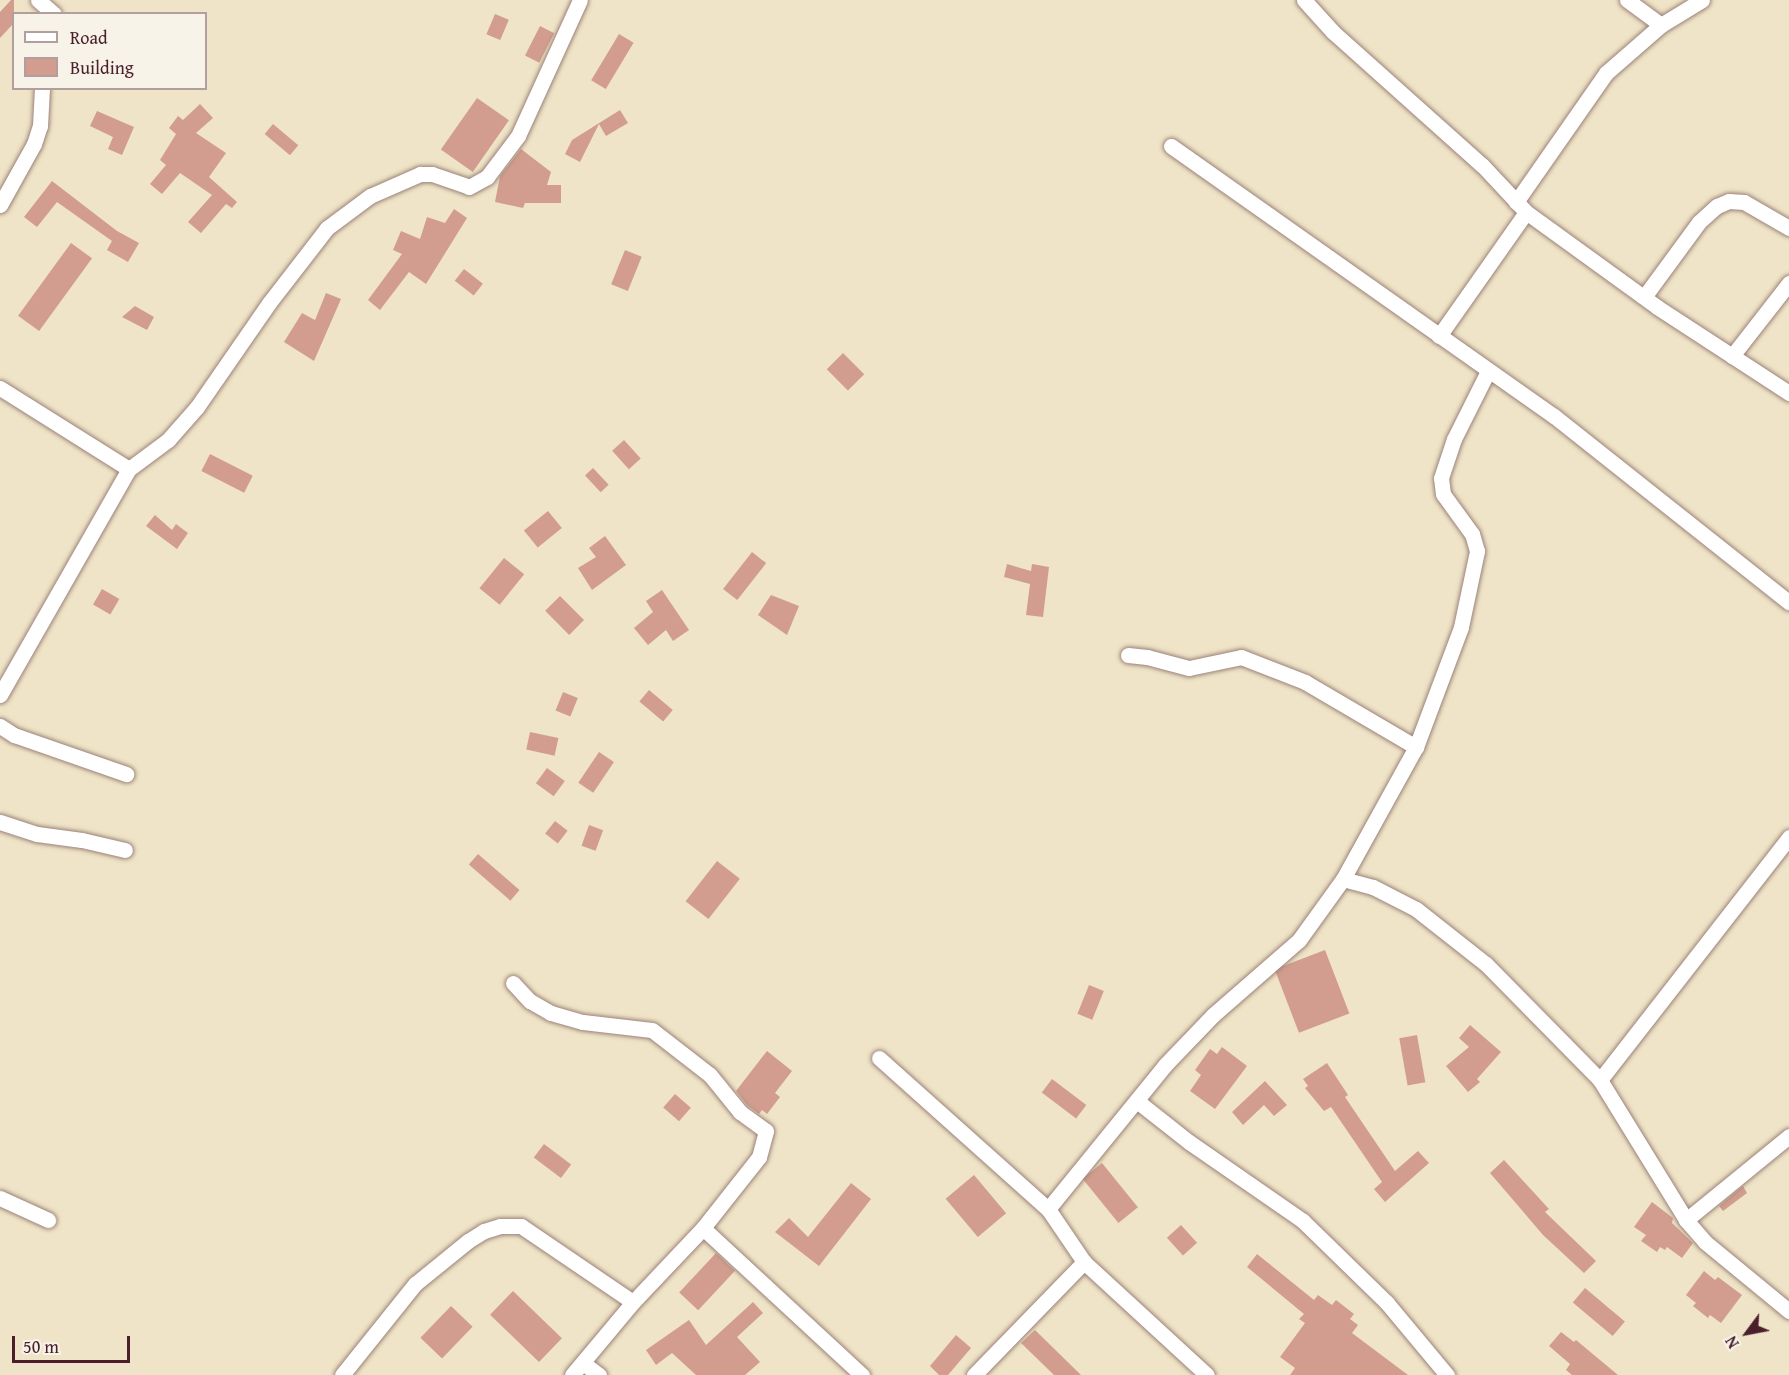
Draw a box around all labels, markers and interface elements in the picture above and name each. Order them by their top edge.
legend [12,12,207,90]
text: Road [70,24,108,51]
text: Building [70,54,134,81]
north arrow [1717,1303,1777,1363]
scale bar [15,1324,134,1362]
text: N [1719,1332,1745,1353]
text: 50 m [23,1333,59,1360]

